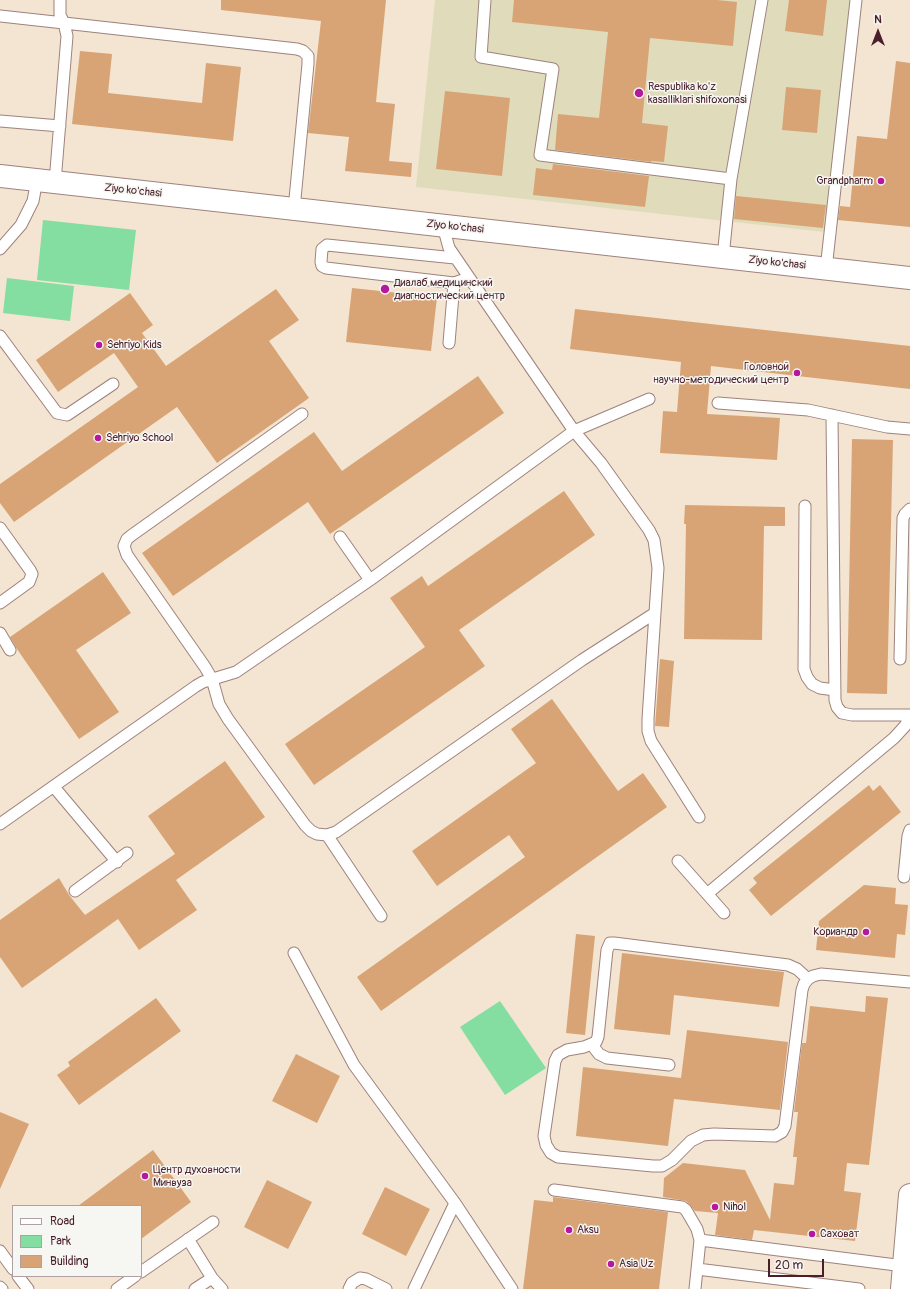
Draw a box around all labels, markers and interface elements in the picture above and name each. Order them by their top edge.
north arrow [858,12,898,52]
text: N [874,13,882,26]
place label: Respublika ko'z kasalliklari shifoxonasi [648,80,747,106]
marker: Respublika ko'z kasalliklari shifoxonasi [633,87,645,99]
place label: Grandpharm [816,174,873,188]
marker: Grandpharm [876,176,886,186]
street label: Ziyo ko'chasi [104,181,162,201]
street label: Ziyo ko'chasi [426,217,484,237]
street label: Ziyo ko'chasi [748,253,806,273]
place label: Диалаб медицинский диагностический центр [394,276,505,302]
marker: Диалаб медицинский диагностический центр [379,283,391,295]
place label: Sehriyo Kids [107,338,162,352]
marker: Sehriyo Kids [94,340,104,350]
place label: Головной научно-методический центр [653,360,789,386]
marker: Головной научно-методический центр [792,368,802,378]
place label: Sehriyo School [106,431,173,445]
marker: Sehriyo School [93,433,103,443]
place label: Кориандр [813,925,858,939]
marker: Кориандр [861,927,871,937]
place label: Центр духовности Минвуза [153,1163,240,1189]
marker: Центр духовности Минвуза [140,1171,150,1181]
place label: Nihol [723,1200,746,1214]
marker: Nihol [710,1202,720,1212]
legend [12,1205,142,1277]
text: Road [50,1214,75,1229]
place label: Aksu [577,1223,599,1237]
marker: Aksu [564,1225,574,1235]
place label: Саховат [820,1227,859,1241]
marker: Саховат [807,1229,817,1239]
text: Park [50,1234,71,1249]
scale bar [770,1251,826,1277]
text: Building [50,1254,89,1269]
place label: Asia Uz [619,1257,654,1271]
text: 20 m [775,1258,803,1273]
marker: Asia Uz [606,1259,616,1269]

